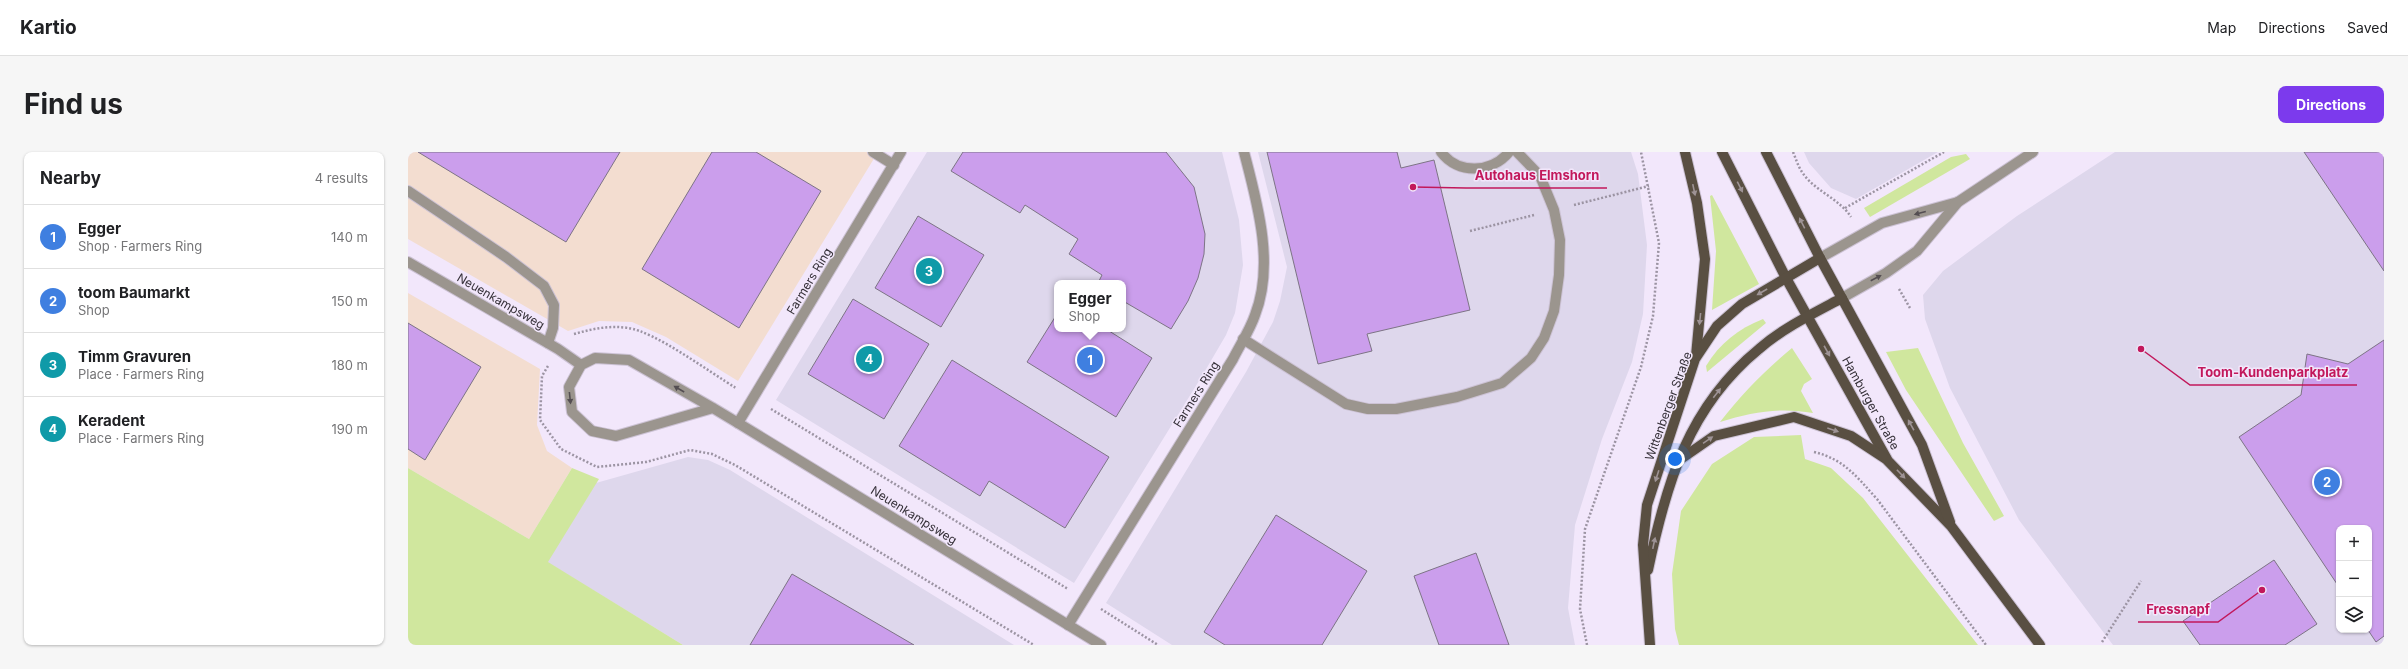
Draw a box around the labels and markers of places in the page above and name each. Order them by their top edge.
callout: Autohaus Elmshorn [1466,163,1607,188]
pin: 3 [916,256,942,286]
pin: 4 [856,344,882,374]
pin: 1 [1077,345,1103,375]
callout: Toom-Kundenparkplatz [2190,360,2357,385]
pin: 2 [2314,467,2340,497]
callout: Fressnapf [2138,597,2218,622]

